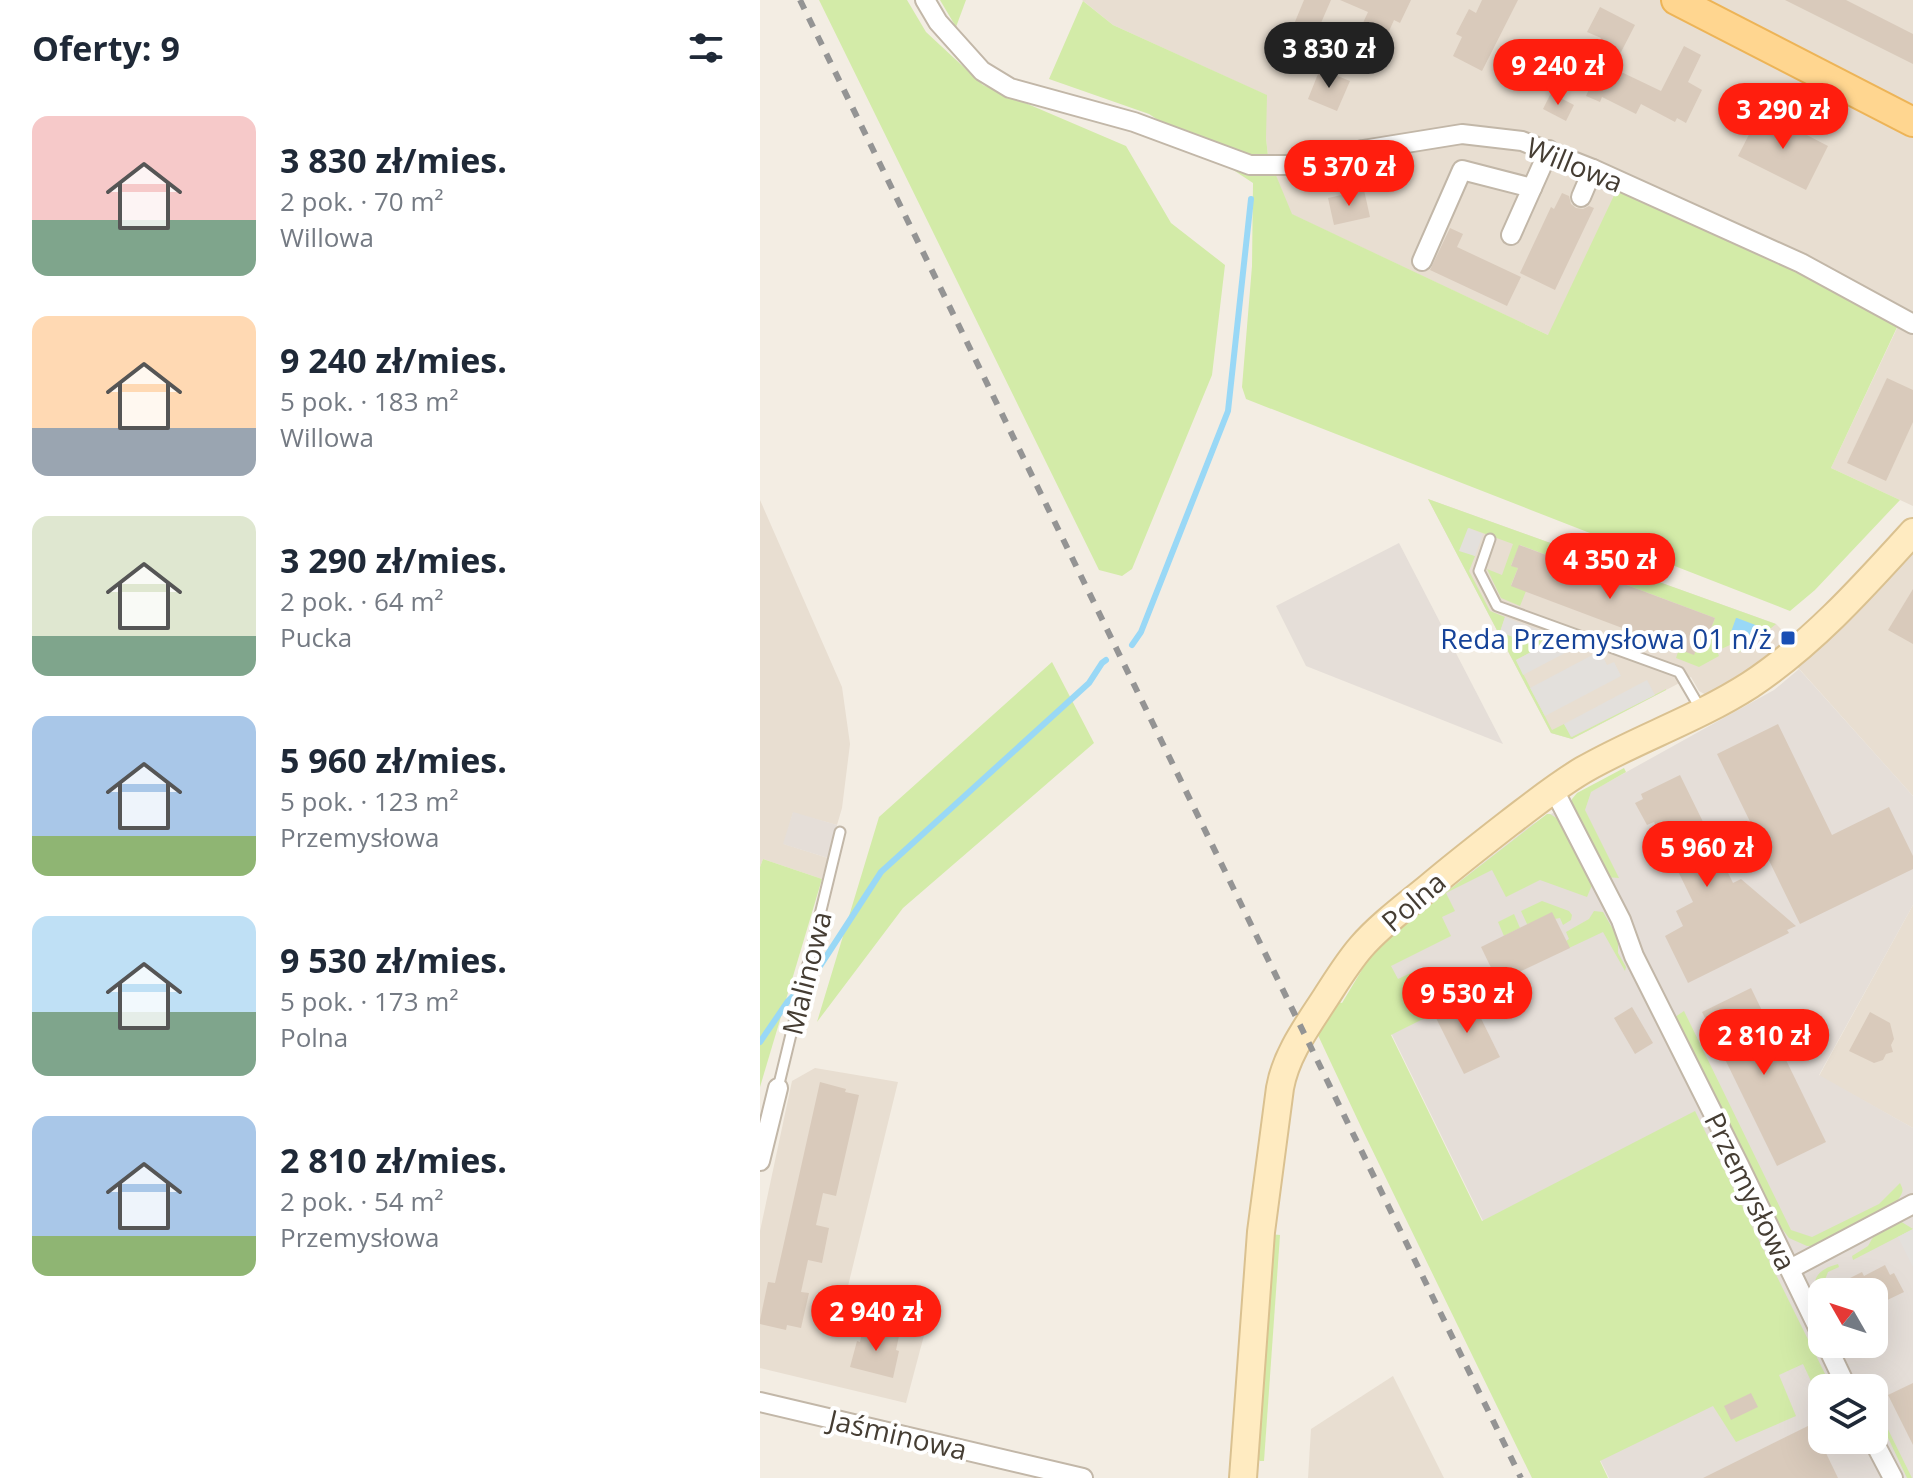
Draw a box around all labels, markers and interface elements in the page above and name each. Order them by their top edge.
pin: 3 830 zł [1246,22,1412,90]
text: Oferty: 9 [32,25,180,71]
icon: filters [684,26,728,70]
text: 3 830 zł [1282,30,1376,66]
pin: 9 240 zł [1475,39,1641,107]
text: 9 240 zł [1511,47,1605,83]
pin: 3 290 zł [1700,83,1866,151]
text: 3 290 zł [1736,91,1830,127]
street label: Willowa [1521,127,1629,201]
text: 3 830 zł/mies. [280,137,507,183]
pin: 5 370 zł [1266,140,1432,208]
icon: home [96,148,192,244]
text: 5 370 zł [1302,148,1396,184]
text: 2 pok. · 70 m² [280,183,444,219]
text: Willowa [280,219,374,255]
text: 9 240 zł/mies. [280,337,507,383]
icon: home [96,348,192,444]
text: 5 pok. · 183 m² [280,383,458,419]
text: Willowa [280,419,374,455]
pin: 4 350 zł [1527,533,1693,601]
text: 3 290 zł/mies. [280,537,507,583]
text: 4 350 zł [1563,541,1657,577]
icon: home [96,548,192,644]
text: 2 pok. · 64 m² [280,583,444,619]
text: Pucka [280,619,352,655]
place label: Reda Przemysłowa 01 n/ż [1440,619,1772,657]
marker: Reda Przemysłowa 01 n/ż [1779,629,1797,647]
text: 5 960 zł/mies. [280,737,507,783]
icon: home [96,748,192,844]
text: 5 pok. · 123 m² [280,783,458,819]
text: Przemysłowa [280,819,439,855]
pin: 5 960 zł [1624,821,1790,889]
text: 5 960 zł [1660,829,1754,865]
street label: Polna [1373,863,1453,939]
street label: Malinowa [772,907,840,1039]
text: 9 530 zł/mies. [280,937,507,983]
icon: home [96,948,192,1044]
pin: 9 530 zł [1384,967,1550,1035]
text: 9 530 zł [1420,975,1514,1011]
text: 5 pok. · 173 m² [280,983,458,1019]
pin: 2 810 zł [1681,1009,1847,1077]
text: 2 810 zł [1717,1017,1811,1053]
text: Polna [280,1019,348,1055]
street label: Przemysłowa [1696,1106,1806,1276]
text: 2 810 zł/mies. [280,1137,507,1183]
icon: home [96,1148,192,1244]
text: 2 pok. · 54 m² [280,1183,444,1219]
text: Przemysłowa [280,1219,439,1255]
north arrow [1808,1278,1888,1358]
map controls [1808,1278,1888,1454]
pin: 2 940 zł [793,1285,959,1353]
text: 2 940 zł [829,1293,923,1329]
button: layers [1808,1374,1888,1454]
street label: Jaśminowa [822,1399,971,1468]

